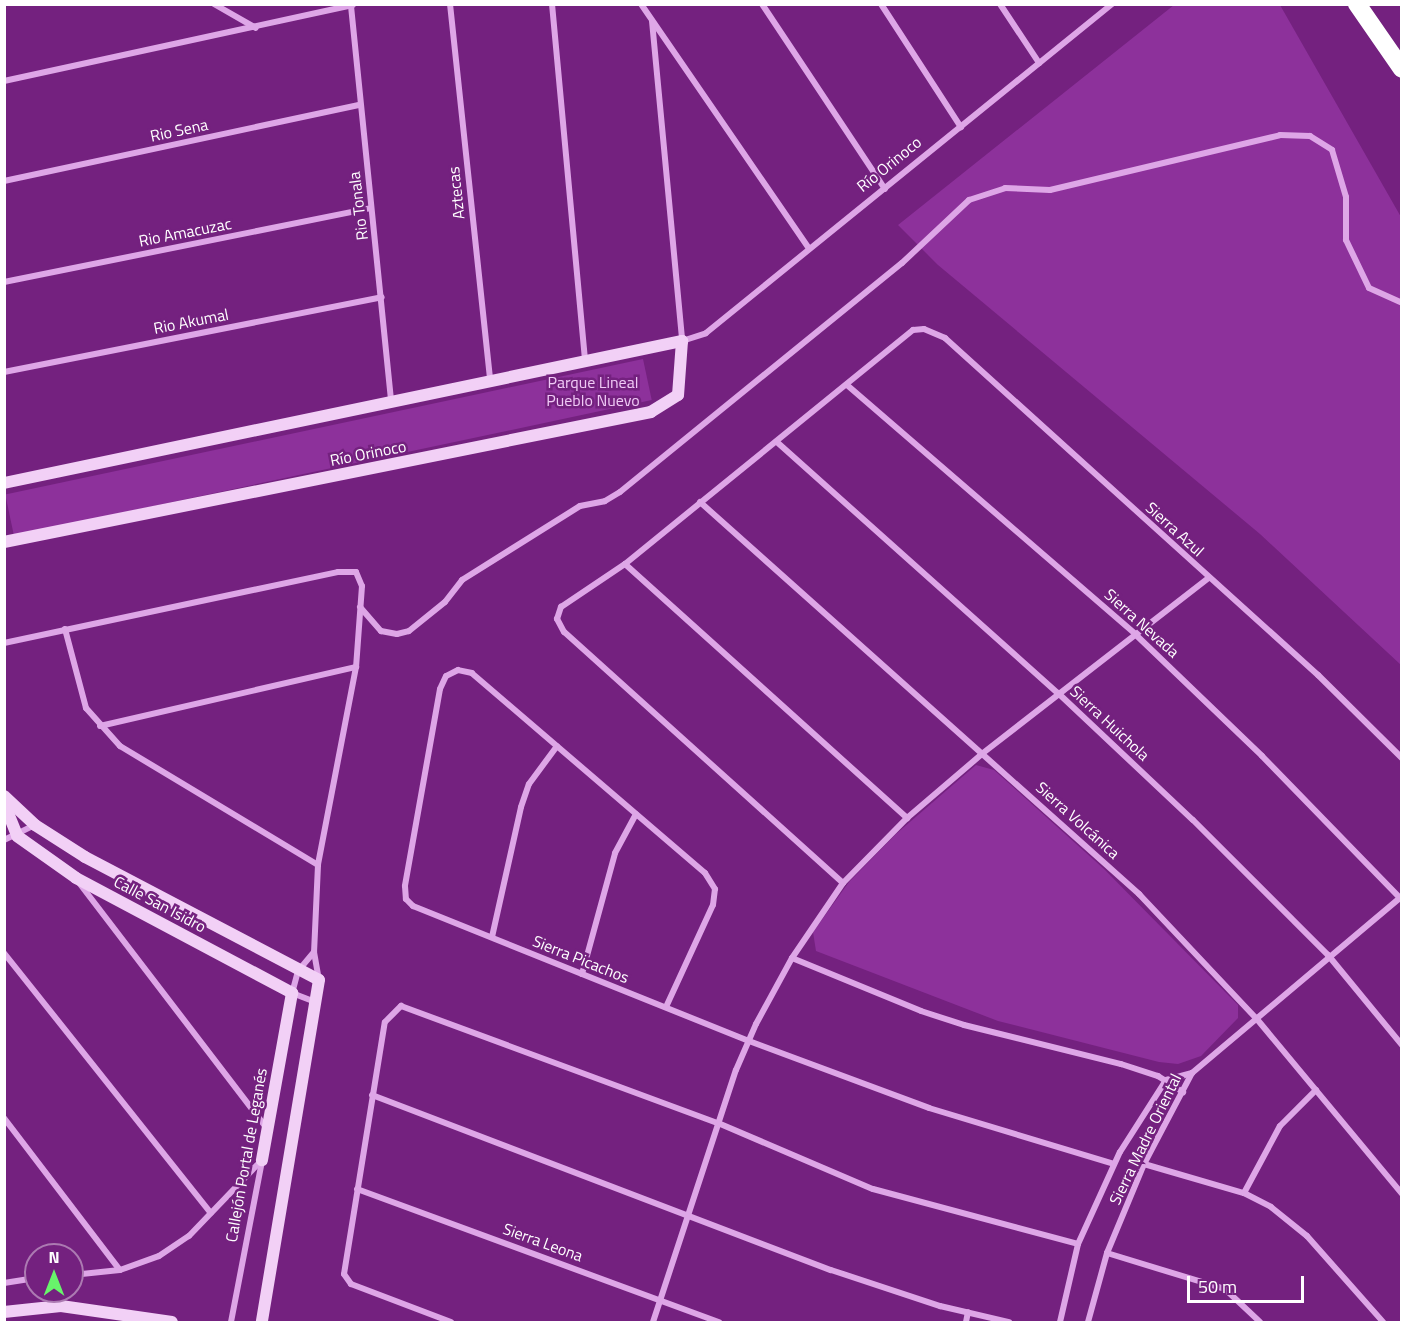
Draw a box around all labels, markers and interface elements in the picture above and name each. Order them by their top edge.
street label: Rio Sena [148,115,210,145]
street label: Río Orinoco [853,132,925,196]
street label: Aztecas [444,166,468,220]
street label: Rio Tonala [344,171,372,241]
street label: Rio Amacuzac [137,214,233,250]
street label: Rio Akumal [152,304,230,338]
park label: Parque Lineal Pueblo Nuevo [546,372,640,410]
street label: Río Orinoco [328,436,408,470]
street label: Sierra Azul [1142,498,1208,560]
street label: Sierra Nevada [1101,585,1183,661]
street label: Sierra Huichola [1066,681,1154,765]
street label: Sierra Volcánica [1032,777,1124,863]
street label: Calle San Isidro [111,872,209,936]
street label: Sierra Picachos [530,931,632,987]
street label: Callejón Portal de Leganés [221,1066,271,1244]
street label: Sierra Madre Oriental [1105,1070,1185,1208]
street label: Sierra Leona [500,1219,586,1265]
north arrow [24,1243,84,1303]
text: N [48,1245,60,1269]
scale bar [1190,1264,1307,1302]
text: 50 m [1198,1273,1237,1300]

